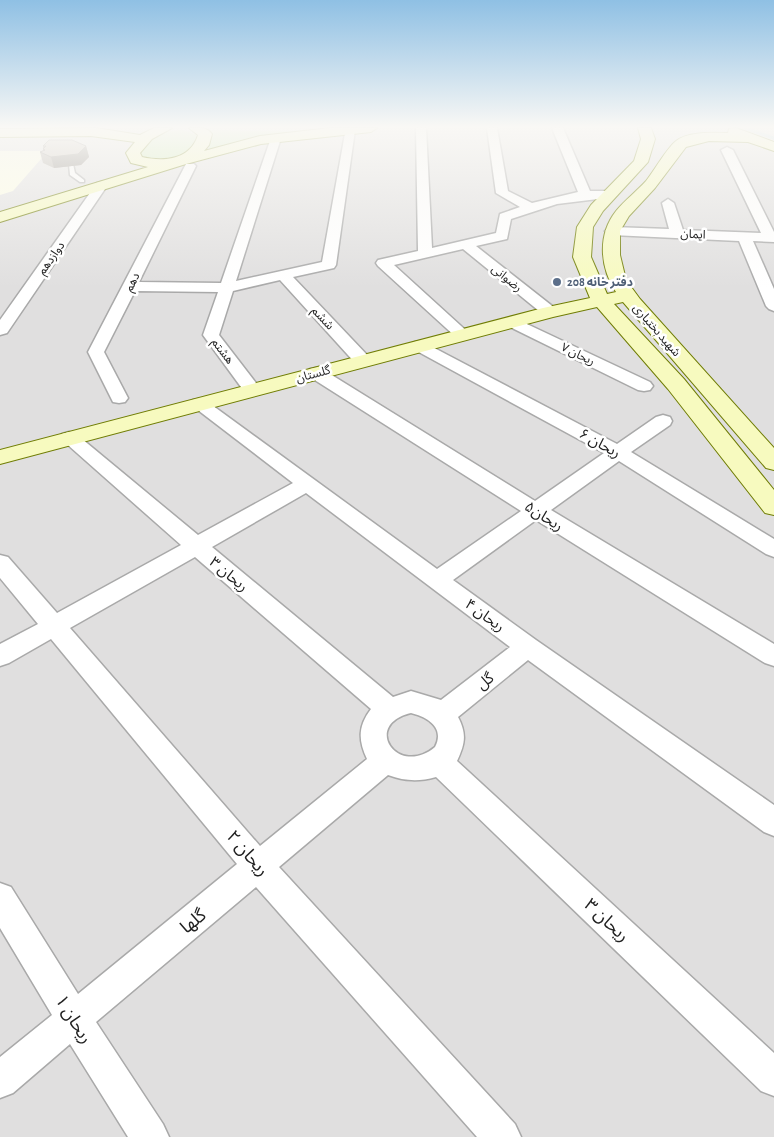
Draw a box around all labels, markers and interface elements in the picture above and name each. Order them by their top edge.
street label: ایمان [680,227,706,242]
street label: دوازدهم [35,239,69,278]
street label: رضوانی [489,262,525,295]
street label: دهم [122,270,145,295]
place label: دفتر خانه 208 [567,275,633,289]
marker: دفتر خانه 208 [551,276,563,288]
street label: شهید بختیاری [630,301,683,359]
street label: ششم [307,304,336,334]
street label: هشتم [207,336,236,368]
street label: ریحان ۷ [559,341,597,368]
street label: گلستان [295,363,333,385]
street label: ریحان ۶ [576,426,623,462]
street label: ریحان۵ [521,499,566,535]
street label: ریحان ۳ [206,554,251,595]
street label: ریحان ۴ [462,596,507,635]
street label: گل [473,669,498,693]
street label: ریحان ۲ [222,827,272,880]
street label: ریحان ۳ [580,896,632,946]
street label: گلها [177,905,210,937]
street label: ریحان ۱ [50,992,95,1048]

